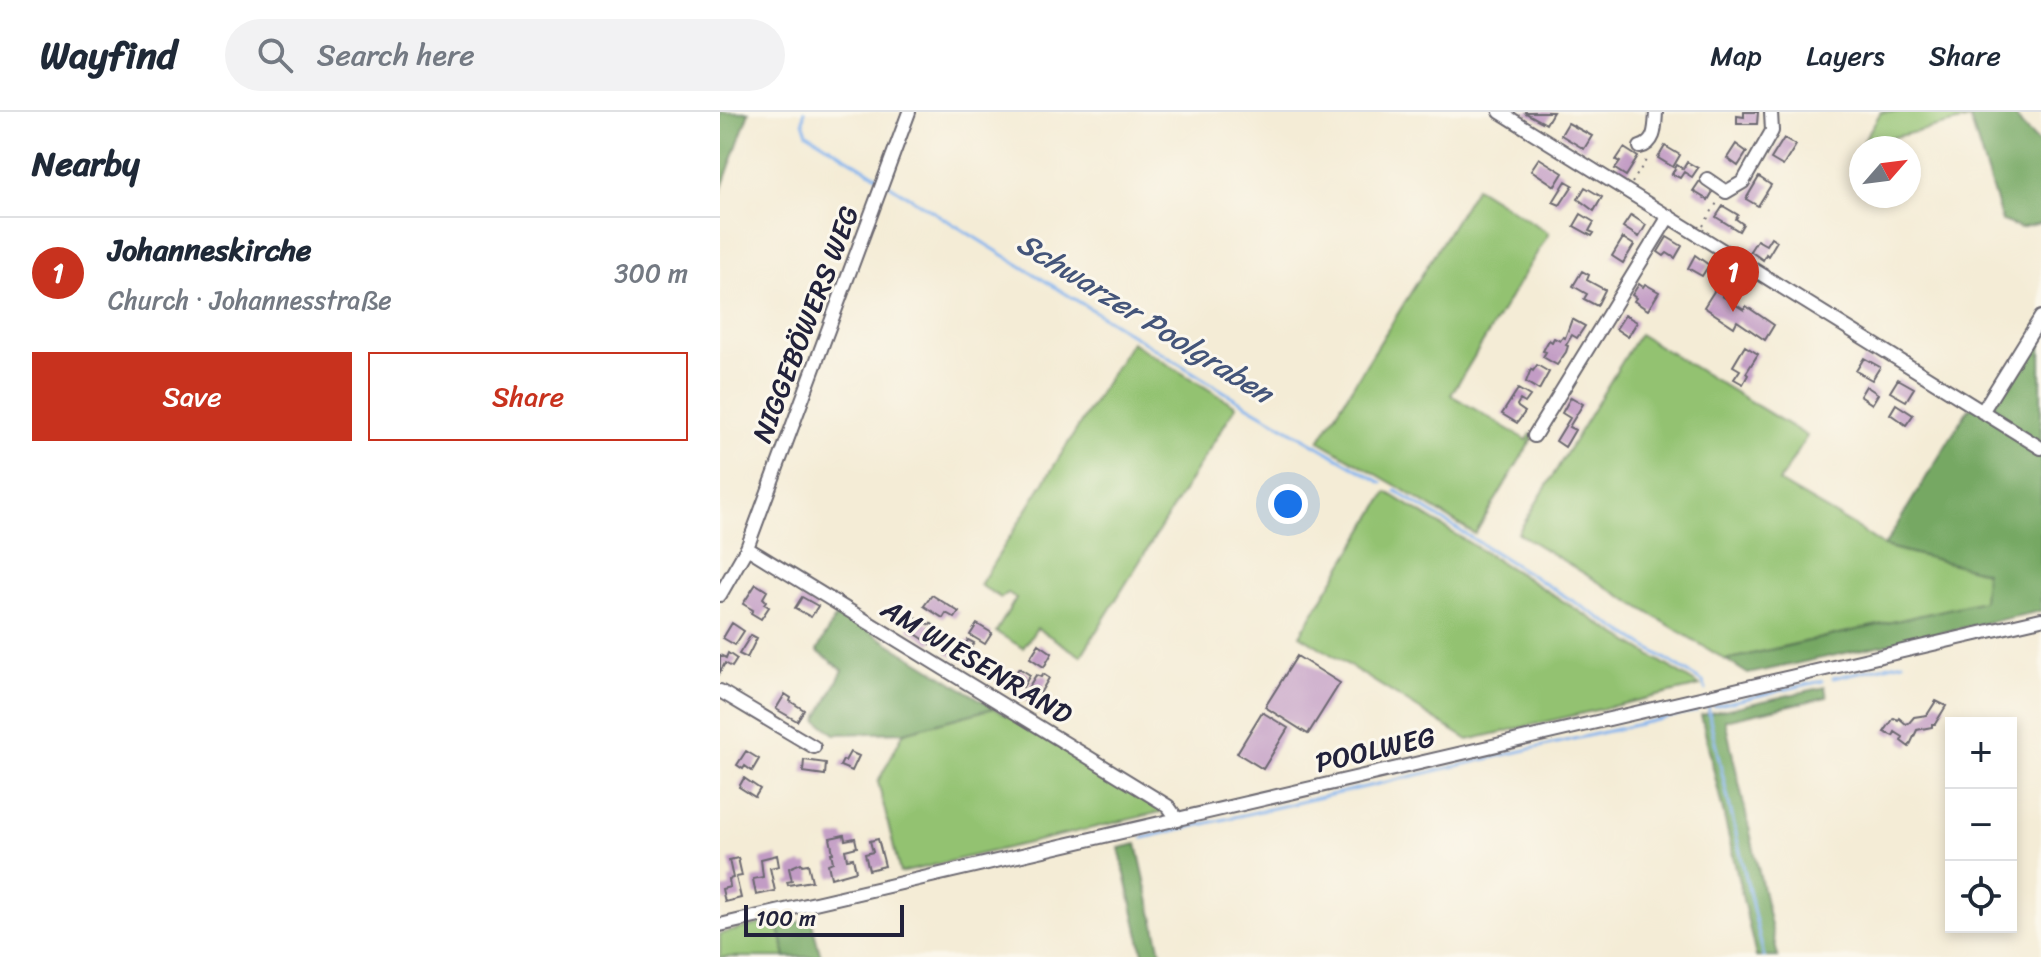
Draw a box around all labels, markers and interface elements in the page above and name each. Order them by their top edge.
search box [225,19,785,91]
text: Wayfind [40,22,177,89]
text: Search here [317,28,475,82]
text: Map [1710,31,1762,80]
text: Layers [1806,31,1885,80]
text: Share [1929,31,2001,80]
icon: search [253,33,297,77]
text: Nearby [32,134,140,194]
north arrow [1849,136,1921,208]
street label: NIGGEBÖWERS WEG [738,198,873,450]
water label: Schwarzer Poolgraben [1006,217,1286,420]
text: Johanneskirche [108,223,311,277]
pin: 1 [1707,246,1759,312]
text: 1 [52,250,64,296]
text: 300 m [614,250,688,296]
text: Church · Johannesstraße [108,277,392,323]
button: Save [32,352,352,441]
button: Share [368,352,688,441]
your location [1268,484,1308,524]
street label: AM WIESENRAND [871,584,1082,738]
street label: POOLWEG [1310,712,1440,787]
map controls [1945,717,2017,933]
button: + [1945,717,2017,789]
button: − [1945,789,2017,861]
button: locate [1945,861,2017,933]
text: 100 m [756,899,816,938]
scale bar [744,901,904,937]

